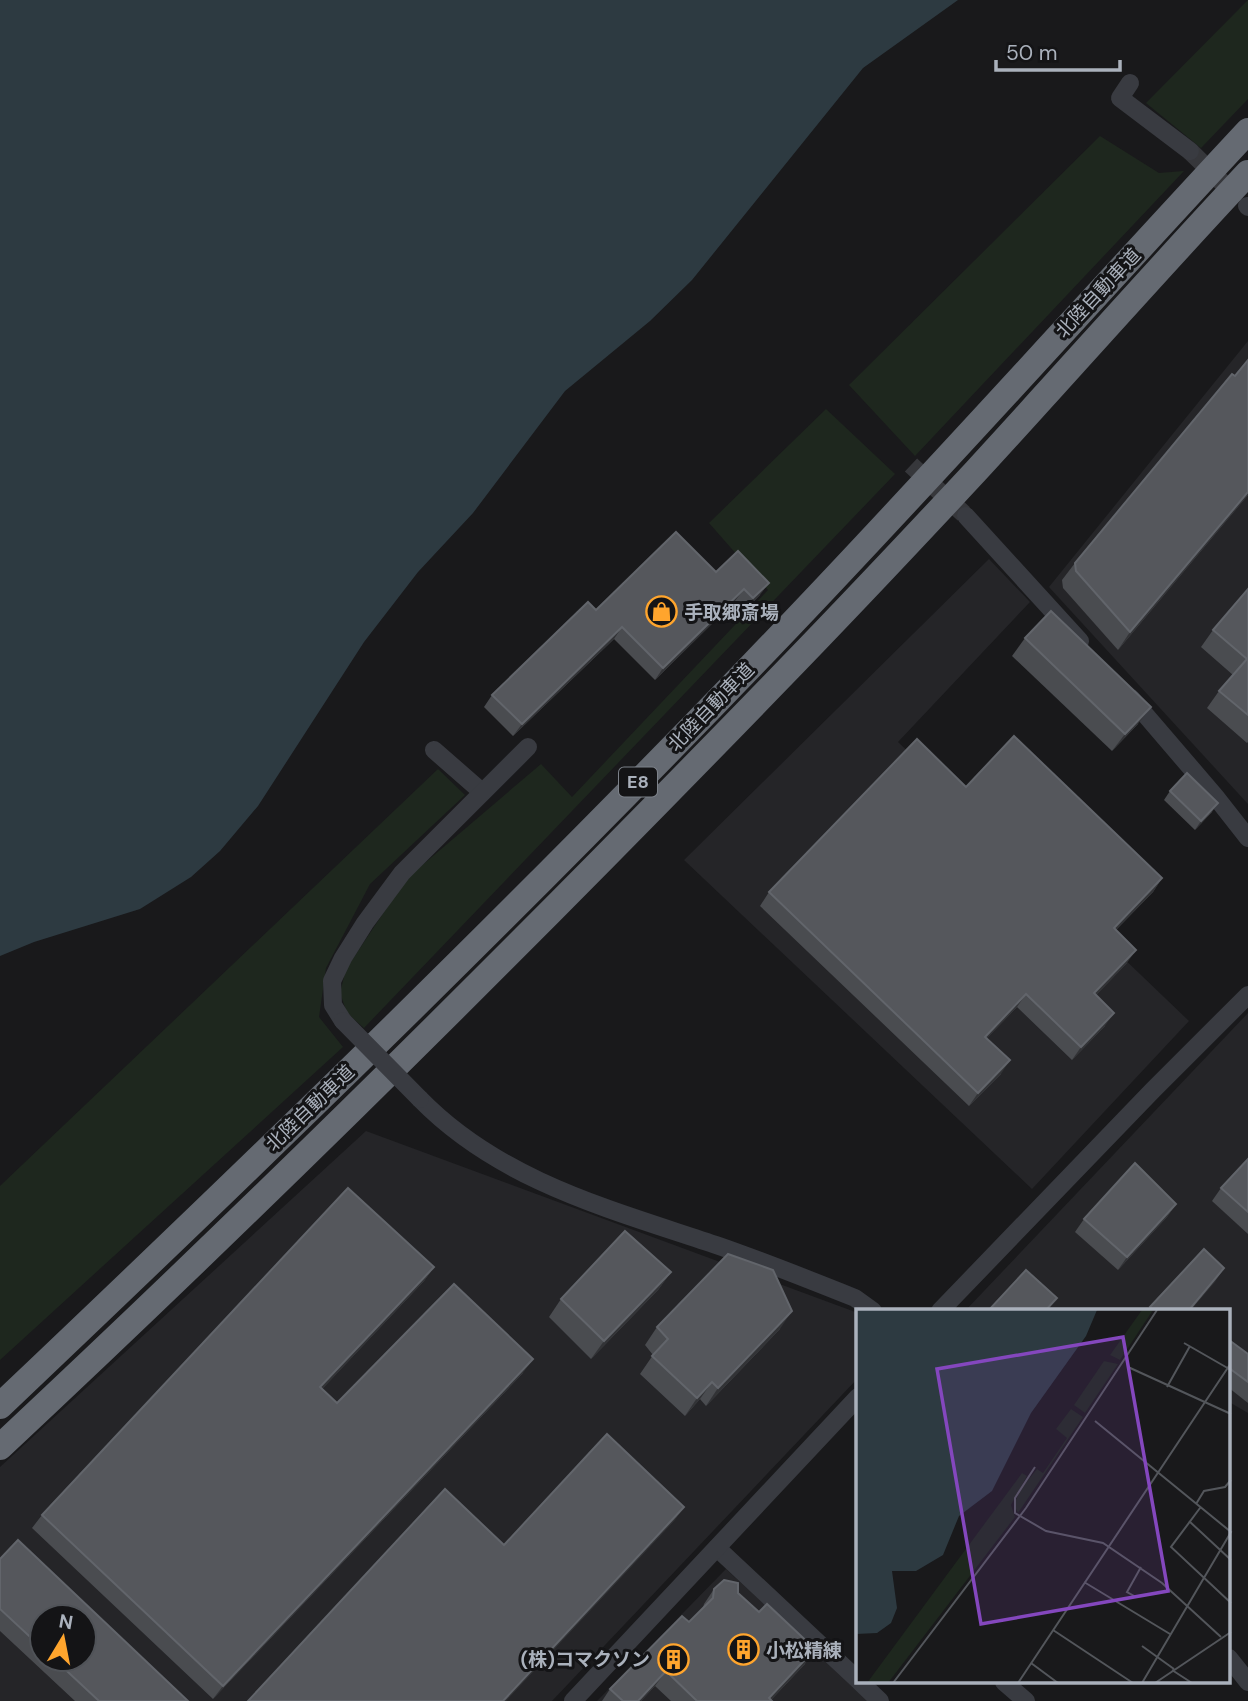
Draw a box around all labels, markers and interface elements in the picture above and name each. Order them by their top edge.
scale bar [996,28,1120,72]
text: 50 m [1006,39,1057,67]
street label: 北陸自動車道 [1050,243,1146,343]
shop icon: 手取郷斎場 [644,595,678,629]
place label: 手取郷斎場 [684,600,779,625]
street label: 北陸自動車道 [662,657,760,757]
road number: E8 [619,768,657,796]
street label: 北陸自動車道 [260,1059,360,1157]
inset map [856,1309,1230,1684]
north arrow [28,1603,98,1673]
text: N [57,1608,75,1635]
building icon: 小松精練 [726,1633,760,1667]
place label: 小松精練 [766,1638,842,1663]
building icon: (株)コマクソン [656,1642,690,1676]
place label: (株)コマクソン [521,1647,650,1672]

